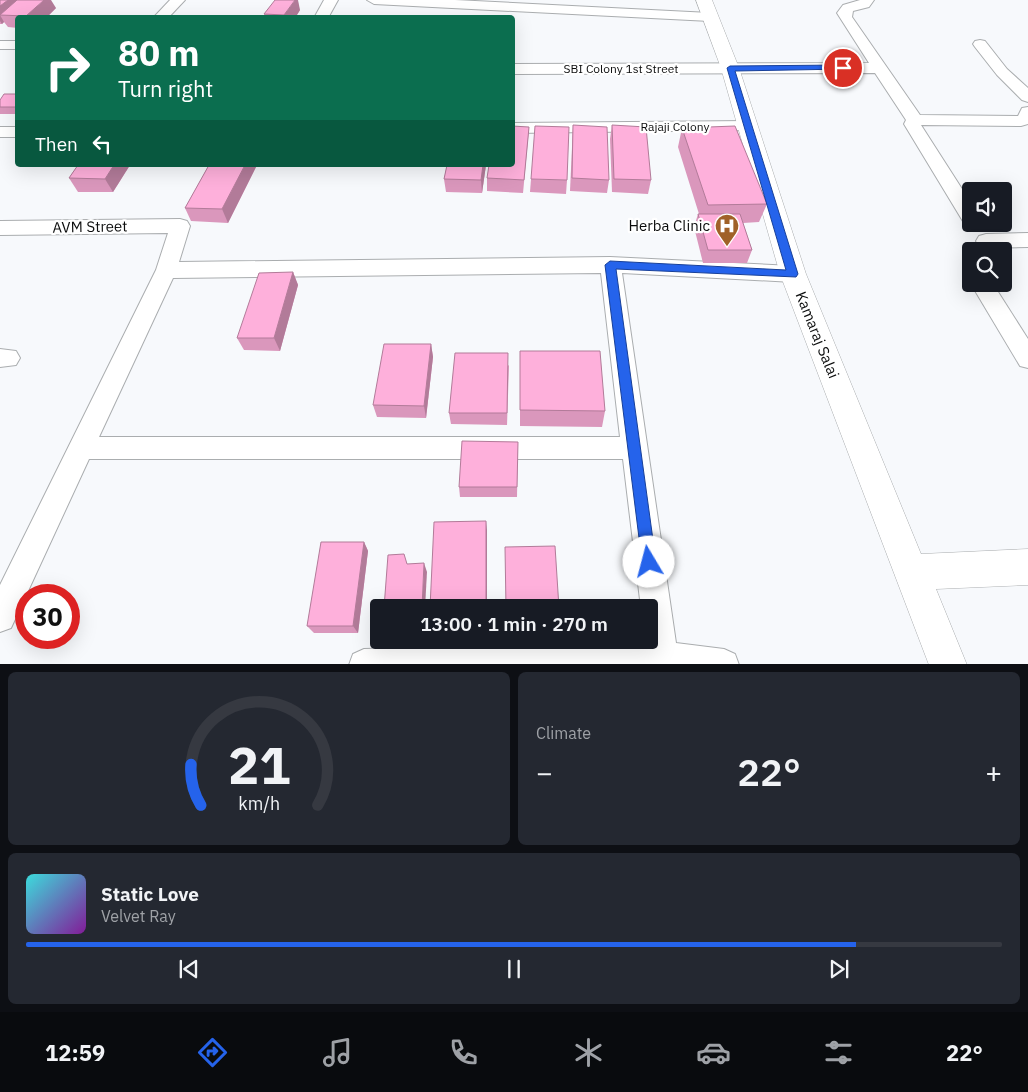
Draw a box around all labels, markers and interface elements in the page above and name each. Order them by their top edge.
text: 80 m [118,30,200,76]
icon: right [35,35,100,100]
pin [822,47,864,89]
icon: arrive [829,54,857,82]
street label: SBI Colony 1st Street [563,61,679,76]
text: Turn right [118,74,213,103]
street label: Rajaji Colony [640,119,710,134]
icon: left [88,130,116,158]
text: Then [35,132,78,156]
map controls [962,182,1012,292]
button: sound [962,182,1012,232]
hospital icon: Herba Clinic [714,213,740,247]
street label: AVM Street [52,216,128,237]
place label: Herba Clinic [628,216,710,235]
button: search [962,242,1012,292]
street label: Kamaraj Salai [791,289,843,381]
position arrow [622,535,674,587]
speed limit sign: 30 [15,584,80,649]
text: 13:00 · 1 min · 270 m [420,612,608,636]
text: Climate [536,723,591,743]
text: 21 [228,731,290,798]
text: 22° [737,747,801,796]
text: − [536,754,553,791]
text: + [985,754,1002,791]
text: km/h [238,792,280,815]
text: Static Love [101,882,199,906]
text: Velvet Ray [101,906,176,926]
icon: previous [175,955,203,983]
icon: pause [500,955,528,983]
icon: next [825,955,853,983]
icon: directions [195,1035,230,1070]
icon: music [320,1035,355,1070]
icon: phone [446,1035,481,1070]
icon: climate [571,1035,606,1070]
icon: car [696,1035,731,1070]
icon: filters [821,1035,856,1070]
text: 12:59 [45,1038,105,1067]
text: 22° [946,1038,983,1067]

